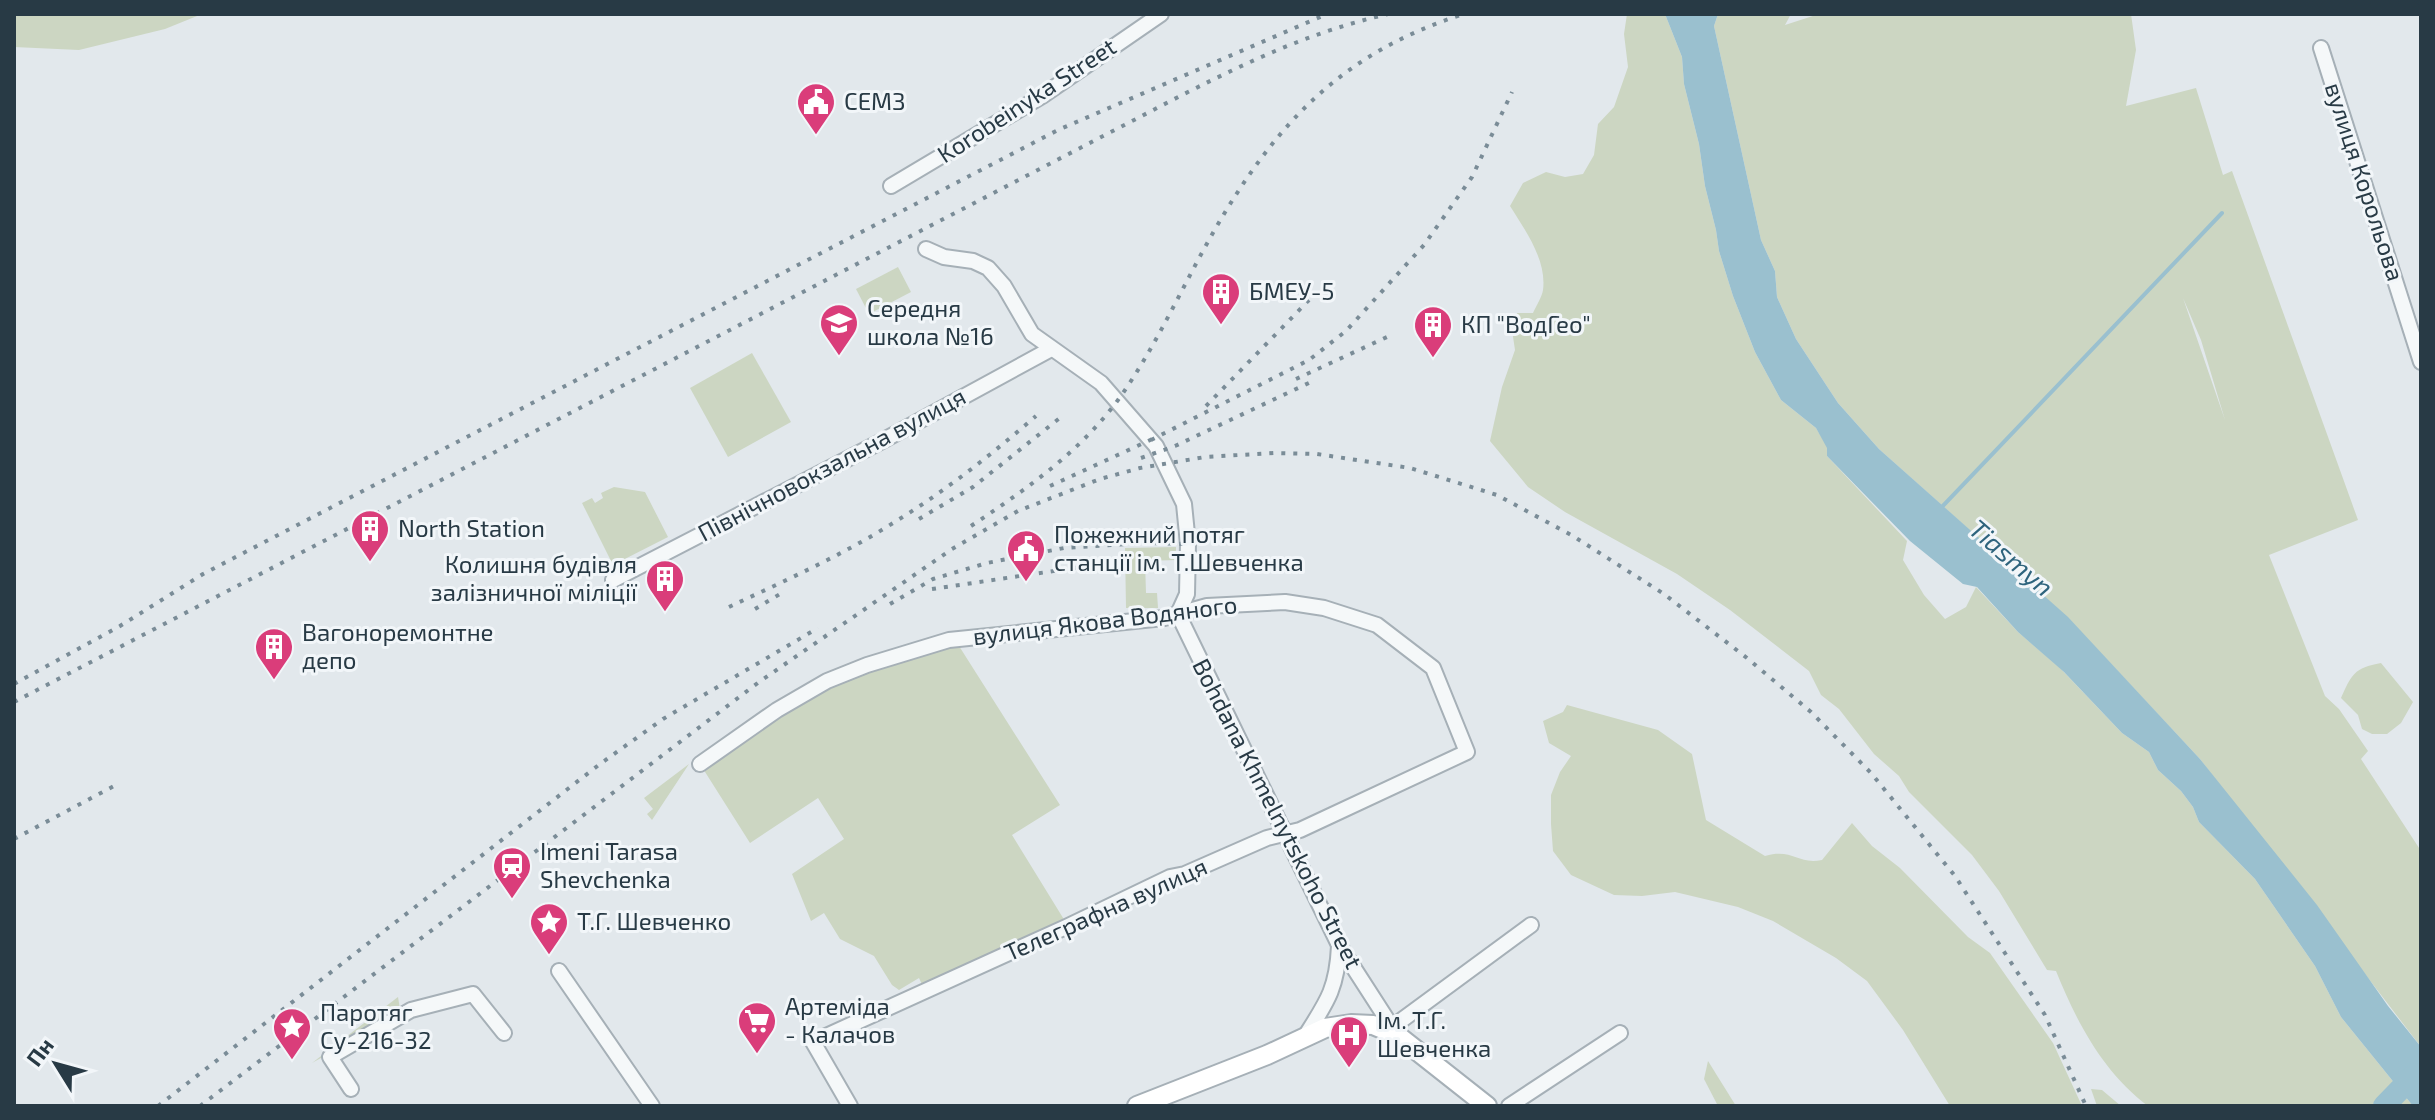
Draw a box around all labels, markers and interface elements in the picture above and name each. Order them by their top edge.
street label: Korobeinyka Street [931,31,1121,168]
street label: вулиця Корольова [2319,79,2411,285]
public building icon: СЕМЗ [795,81,837,136]
place label: СЕМЗ [844,86,905,115]
building icon: БМЕУ-5 [1200,271,1242,326]
place label: БМЕУ-5 [1249,276,1334,305]
place label: Середня школа №16 [867,293,994,350]
school or university icon: Середня школа №16 [818,302,860,357]
building icon: КП "ВодГео" [1412,304,1454,359]
place label: КП "ВодГео" [1461,309,1591,338]
street label: Північновокзальна вулиця [692,381,971,548]
building icon: North Station [349,508,391,563]
water label: Tiasmyn [1963,512,2060,602]
place label: North Station [398,513,545,542]
place label: Пожежний потяг станції ім. Т.Шевченка [1054,519,1304,576]
public building icon: Пожежний потяг станції ім. Т.Шевченка [1005,528,1047,583]
place label: Колишня будівля залізничної міліції [431,549,638,606]
building icon: Колишня будівля залізничної міліції [644,558,686,613]
street label: вулиця Якова Водяного [971,589,1239,651]
place label: Вагоноремонтне депо [302,617,494,674]
building icon: Вагоноремонтне депо [253,626,295,681]
street label: Bohdana Khmelnytskoho Street [1187,653,1369,973]
place label: Imeni Tarasa Shevchenka [540,836,678,893]
station icon: Imeni Tarasa Shevchenka [491,845,533,900]
street label: Телеграфна вулиця [1000,851,1212,967]
place icon: Т.Г. Шевченко [528,901,570,956]
place label: Т.Г. Шевченко [577,906,731,935]
place label: Артеміда - Калачов [785,991,895,1048]
place label: Паротяг Су-216-32 [320,997,431,1055]
supermarket icon: Артеміда - Калачов [736,1000,778,1055]
place label: Ім. Т.Г. Шевченка [1377,1005,1491,1062]
place icon: Паротяг Су-216-32 [271,1006,313,1061]
hospital icon: Ім. Т.Г. Шевченка [1328,1014,1370,1069]
north arrow [16,1024,96,1104]
text: Пн [20,1032,58,1071]

